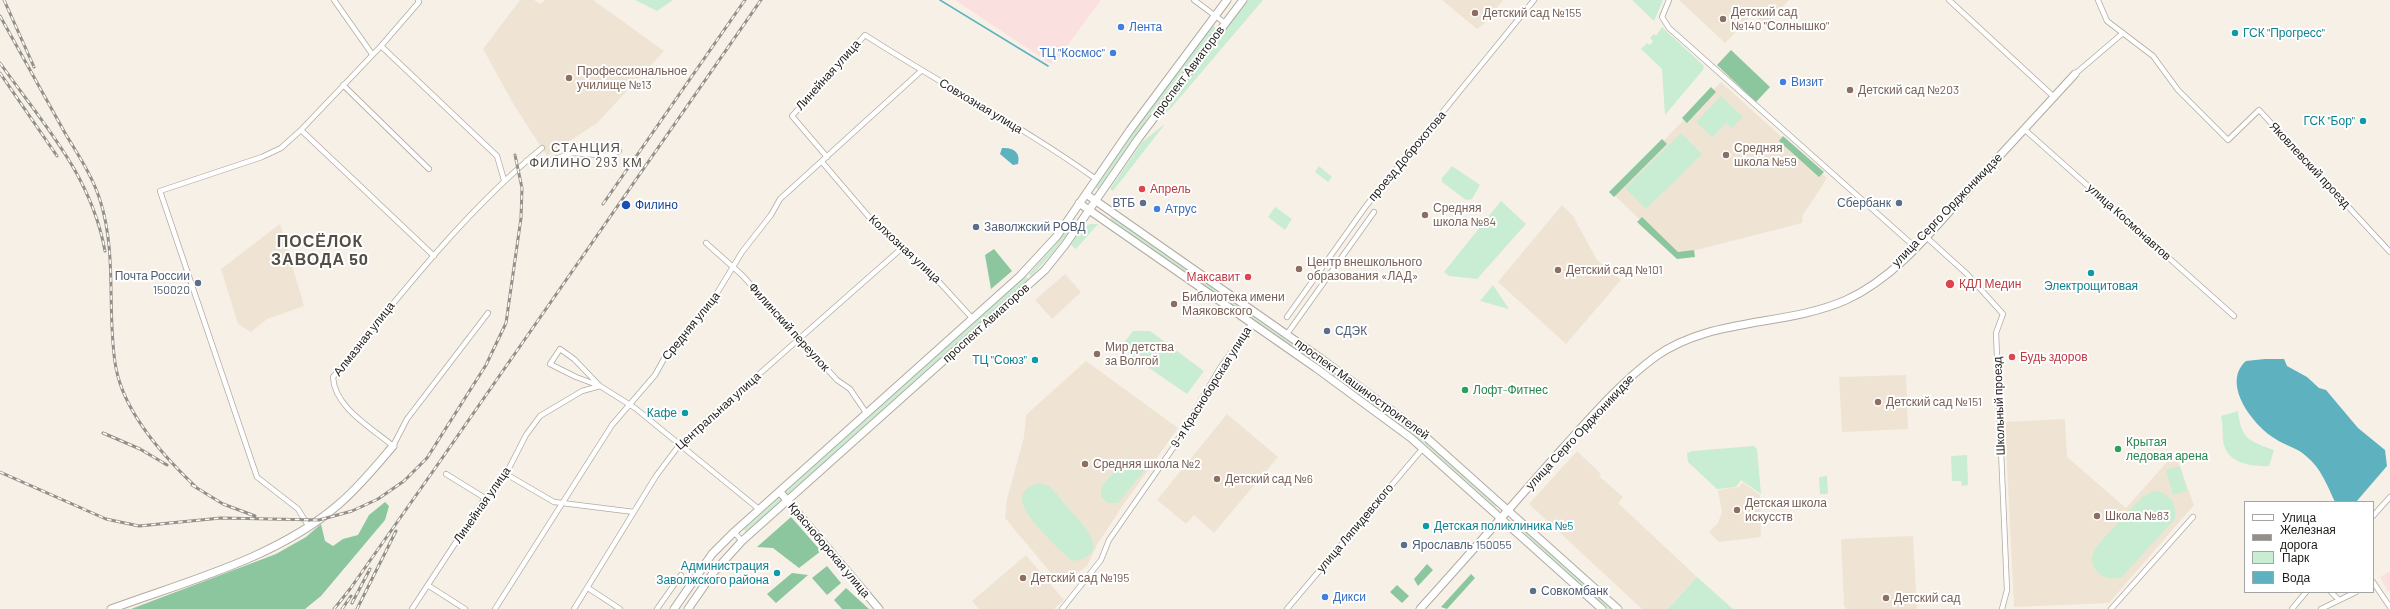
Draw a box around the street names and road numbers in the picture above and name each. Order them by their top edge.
street label: проспект Авиаторов [1149,23,1227,121]
street label: Линейная улица [793,37,863,113]
street label: Совхозная улица [937,75,1025,137]
street label: проезд Доброхотова [1365,108,1449,204]
street label: Яковлевский проезд [2266,119,2354,211]
street label: улица Серго Орджоникидзе [1889,150,2005,270]
street label: улица Космонавтов [2084,181,2174,263]
street label: Колхозная улица [866,212,944,286]
street label: Филинский переулок [745,280,833,374]
street label: проспект Авиаторов [940,280,1032,366]
street label: Средняя улица [659,289,723,363]
street label: Алмазная улица [330,299,398,379]
street label: 9-я Красноборская улица [1168,324,1254,450]
street label: проспект Машиностроителей [1292,335,1432,443]
street label: Школьный проезд [1990,356,2008,456]
street label: Центральная улица [673,369,763,453]
street label: улица Серго Орджоникидзе [1523,371,1637,493]
street label: Линейная улица [450,464,514,546]
street label: улица Ляпидевского [1314,481,1396,575]
street label: Красноборская улица [785,499,873,601]

